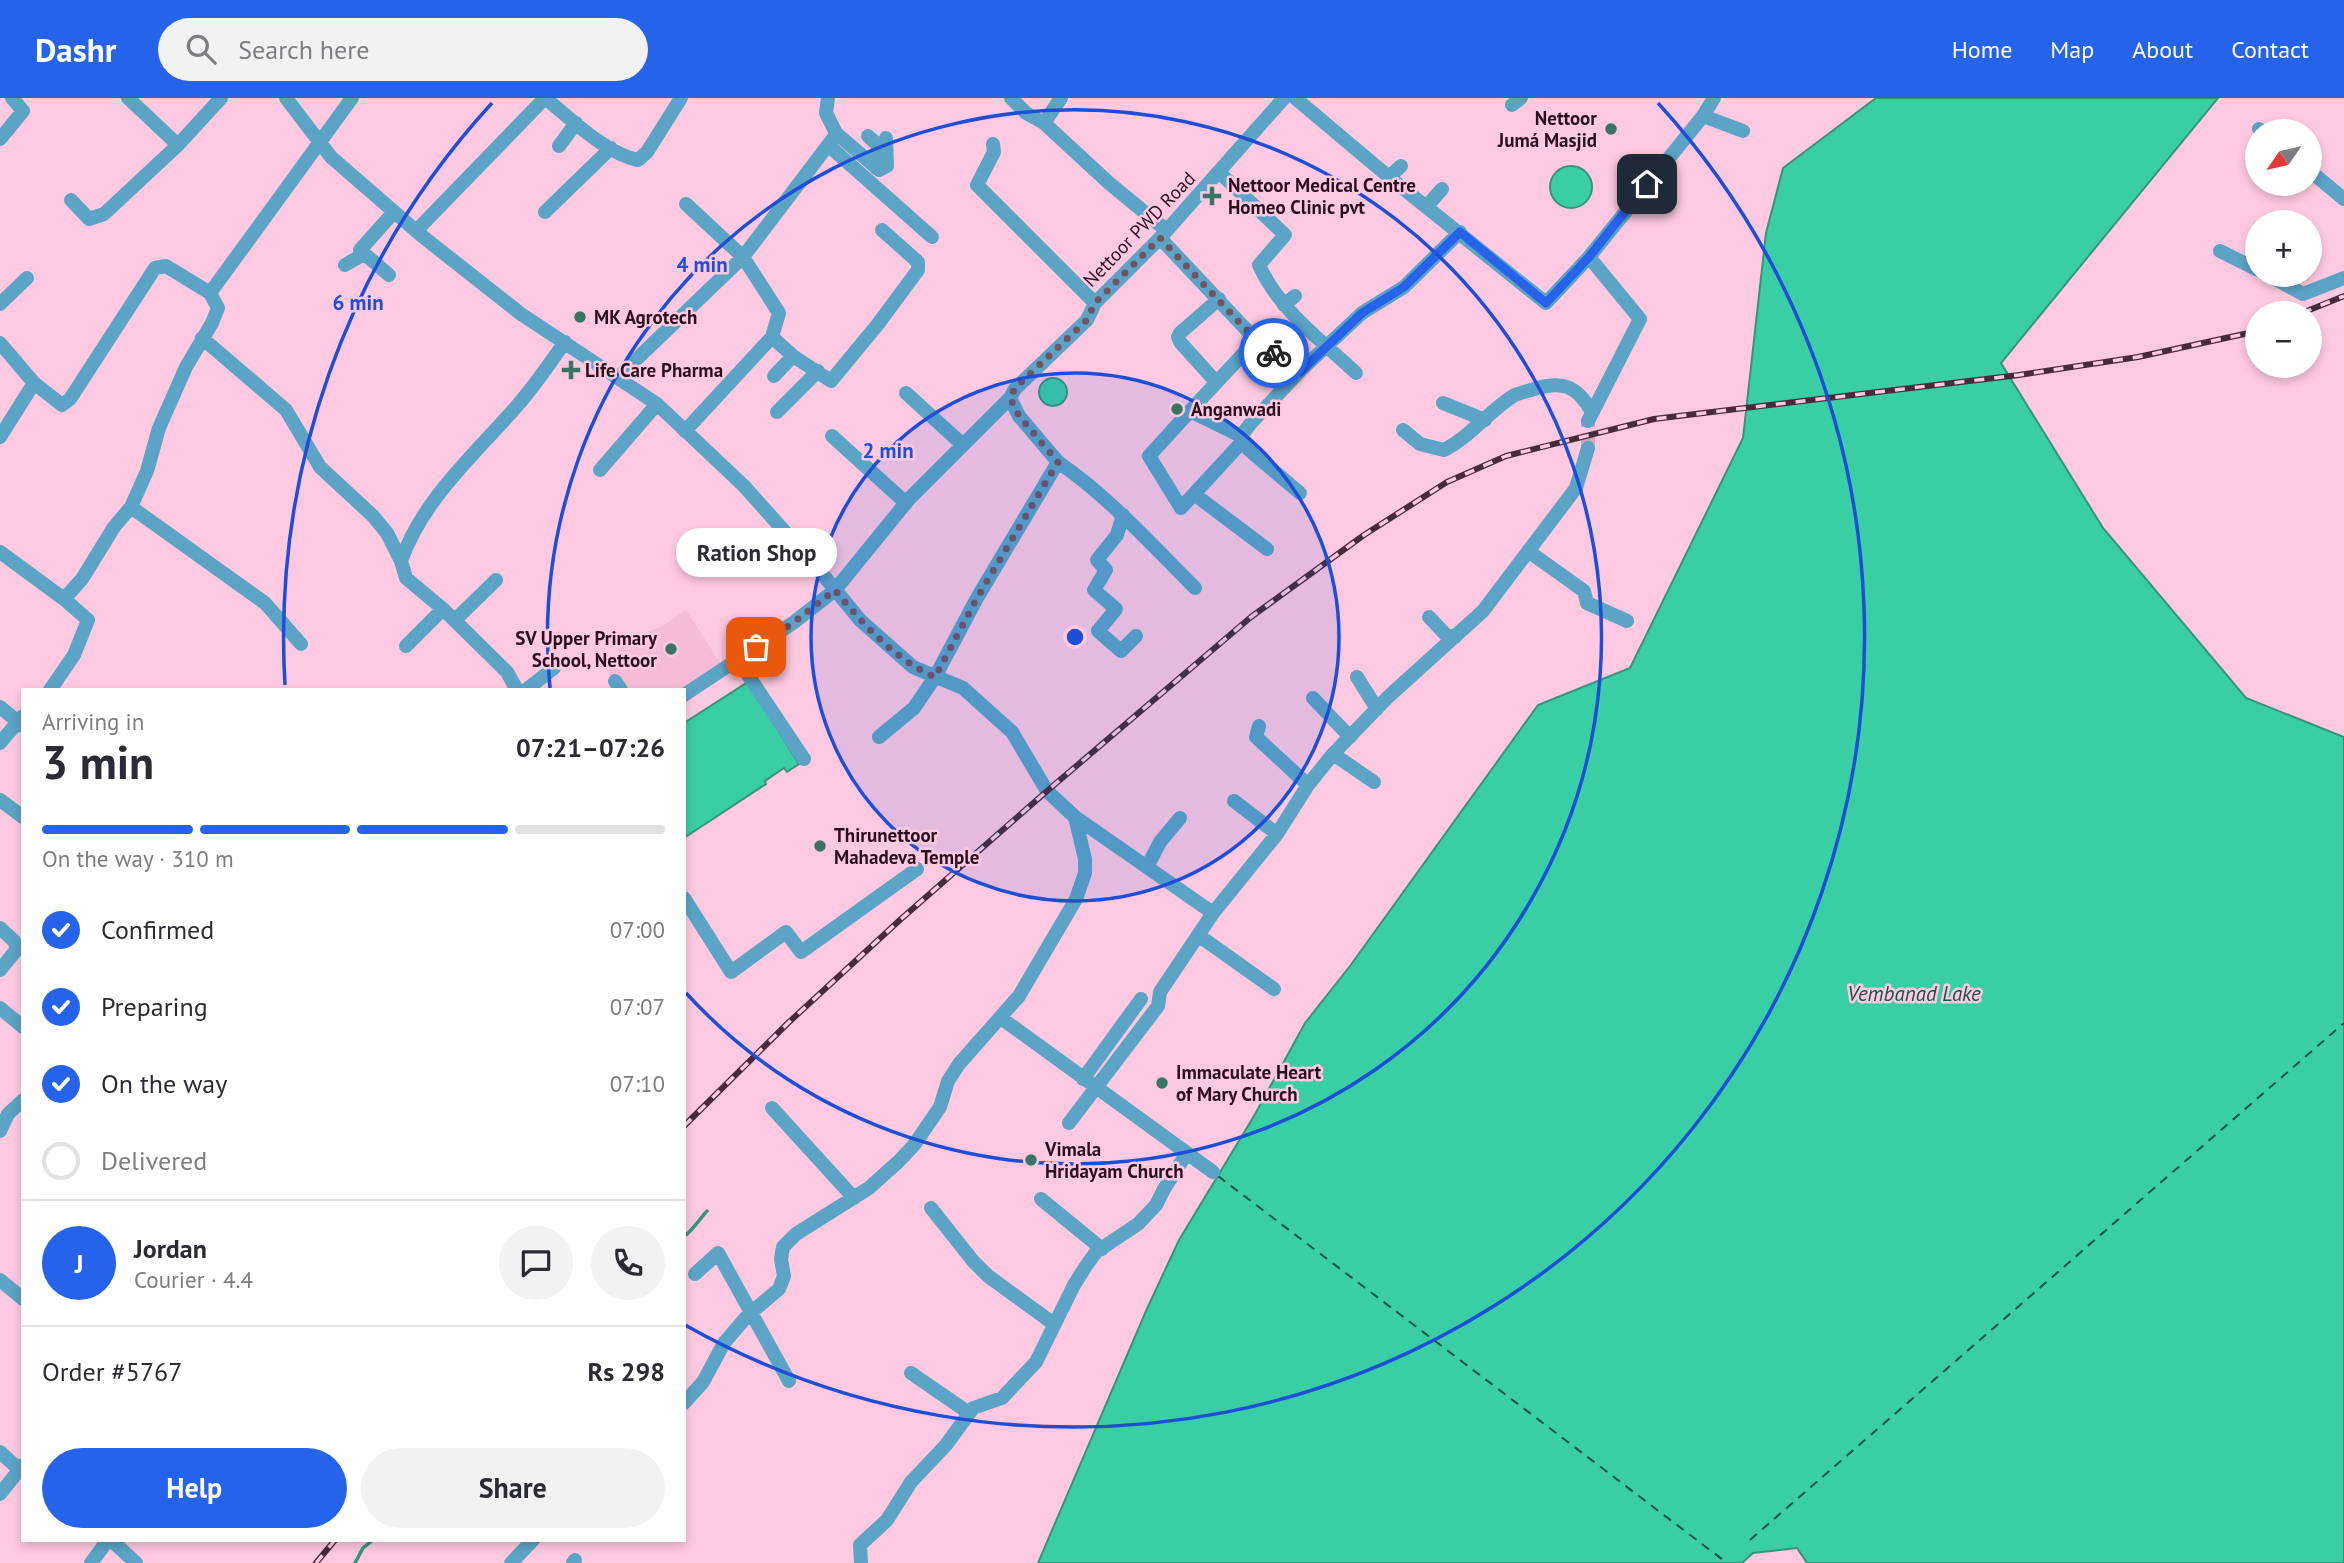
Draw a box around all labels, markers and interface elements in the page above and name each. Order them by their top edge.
search box [158,18,648,81]
text: Dashr [35,28,116,71]
icon: search [182,30,220,68]
text: Search here [238,33,369,66]
text: Home [1952,34,2012,65]
text: Map [2050,34,2094,65]
text: About [2132,34,2193,65]
text: Contact [2231,34,2309,65]
place label: Nettoor Jumá Masjid [1497,106,1597,152]
north arrow [2245,119,2322,196]
map controls [2245,119,2322,378]
marker: Nettoor Jumá Masjid [1603,121,1619,137]
pin [1617,154,1677,214]
icon: home [1628,165,1666,203]
street label: Nettoor PWD Road [1078,166,1200,292]
place label: Nettoor Medical Centre Homeo Clinic pvt [1228,173,1416,219]
marker: Nettoor Medical Centre Homeo Clinic pvt [1202,186,1222,206]
button: + [2245,210,2322,287]
text: 4 min [676,251,728,278]
text: 6 min [332,289,384,316]
button: − [2245,301,2322,378]
place label: MK Agrotech [594,305,697,329]
marker: MK Agrotech [572,309,588,325]
courier [1239,318,1309,388]
icon: bike [1255,334,1293,372]
place label: Life Care Pharma [585,358,723,382]
marker: Life Care Pharma [563,362,579,378]
place label: Anganwadi [1191,397,1281,421]
marker: Anganwadi [1169,401,1185,417]
text: 2 min [862,437,914,464]
callout: Ration Shop [676,528,836,577]
text: Ration Shop [697,538,816,567]
pin [726,617,786,677]
centre of rings [1063,625,1087,649]
place label: SV Upper Primary School, Nettoor [515,626,658,672]
icon: bag [737,628,775,666]
marker: SV Upper Primary School, Nettoor [663,641,679,657]
text: Arriving in [42,707,144,736]
text: 07:21–07:26 [516,731,665,764]
text: 3 min [42,732,154,792]
place label: Thirunettoor Mahadeva Temple [834,823,979,869]
marker: Thirunettoor Mahadeva Temple [812,838,828,854]
text: On the way · 310 m [42,844,234,873]
icon: check [42,911,80,949]
text: Confirmed [101,913,214,946]
text: 07:00 [610,915,665,944]
water label: Vembanad Lake [1847,980,1981,1007]
icon: check [42,988,80,1026]
text: Preparing [101,990,208,1023]
text: 07:07 [610,992,665,1021]
place label: Immaculate Heart of Mary Church [1176,1060,1322,1106]
icon: check [42,1065,80,1103]
text: On the way [101,1067,227,1100]
text: 07:10 [610,1069,665,1098]
marker: Immaculate Heart of Mary Church [1154,1075,1170,1091]
place label: Vimala Hridayam Church [1044,1137,1184,1183]
text: Delivered [101,1144,207,1177]
marker: Vimala Hridayam Church [1023,1152,1039,1168]
button: chat [499,1226,573,1300]
button: phone [591,1226,665,1300]
text: Jordan [134,1232,207,1265]
text: J [75,1247,83,1280]
text: Courier · 4.4 [134,1265,253,1294]
text: Order #5767 [42,1355,182,1388]
text: Rs 298 [588,1355,665,1388]
button: Help [42,1448,347,1528]
button: Share [361,1448,665,1528]

